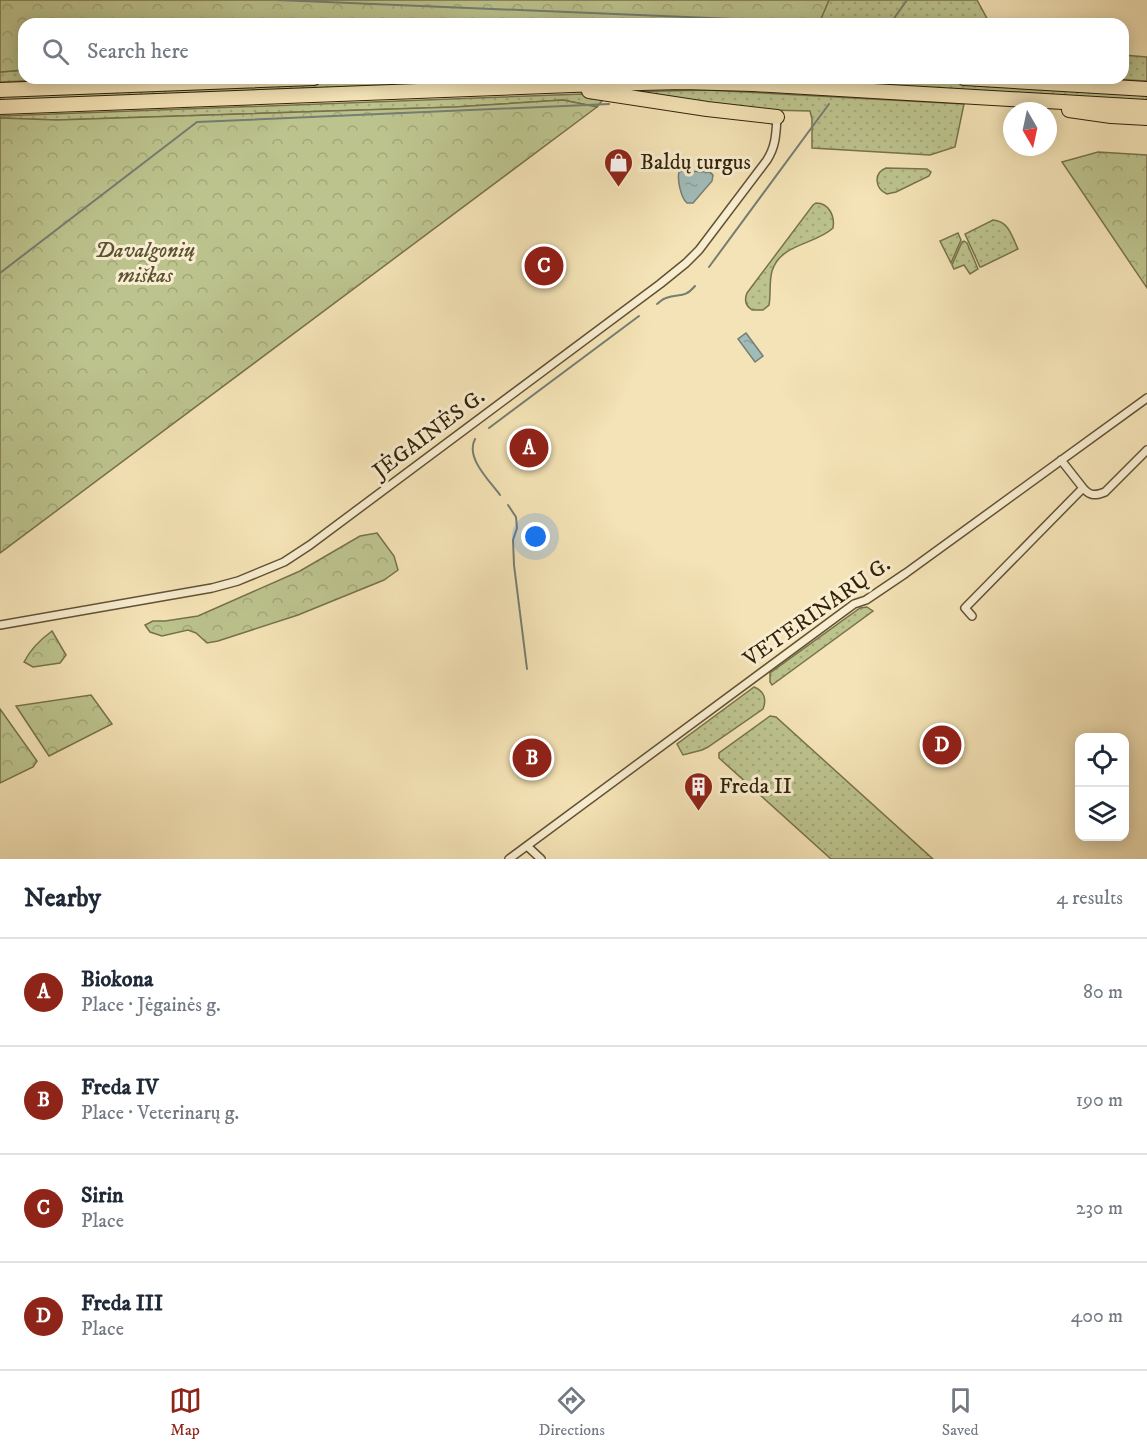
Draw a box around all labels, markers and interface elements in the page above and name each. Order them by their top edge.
search box [18,18,1129,84]
icon: search [39,35,72,68]
text: Search here [87,38,189,65]
north arrow [1003,102,1057,156]
shop icon: Baldų turgus [603,146,635,188]
place label: Baldų turgus [640,149,751,176]
park label: Davalgonių miškas [95,237,195,289]
pin: C [524,244,564,288]
street label: JĖGAINĖS G. [366,383,490,486]
pin: A [510,426,548,470]
your location [521,522,550,551]
street label: VETERINARŲ G. [737,551,896,673]
pin: D [922,722,962,768]
map controls [1075,733,1129,841]
button: locate [1075,733,1129,787]
pin: B [512,736,552,780]
building icon: Freda II [682,770,714,812]
place label: Freda II [719,773,792,800]
button: layers [1075,787,1129,841]
text: Nearby [24,882,101,915]
text: 4 results [1056,886,1123,911]
text: Biokona [81,966,153,993]
text: A [37,980,50,1005]
text: 80 m [1083,980,1123,1005]
text: Place · Jėgainės g. [81,993,221,1018]
text: Freda IV [81,1074,159,1101]
text: B [37,1088,50,1113]
text: 190 m [1076,1088,1123,1113]
text: Place · Veterinarų g. [81,1101,239,1126]
text: Sirin [81,1182,124,1209]
text: C [37,1196,50,1221]
text: 230 m [1076,1196,1123,1221]
text: Place [81,1209,124,1234]
text: Freda III [81,1290,163,1317]
text: D [36,1304,51,1329]
text: 400 m [1071,1304,1123,1329]
text: Place [81,1317,124,1342]
tab: Map [169,1384,202,1440]
tab: Directions [539,1384,605,1440]
tab: Saved [942,1384,979,1440]

